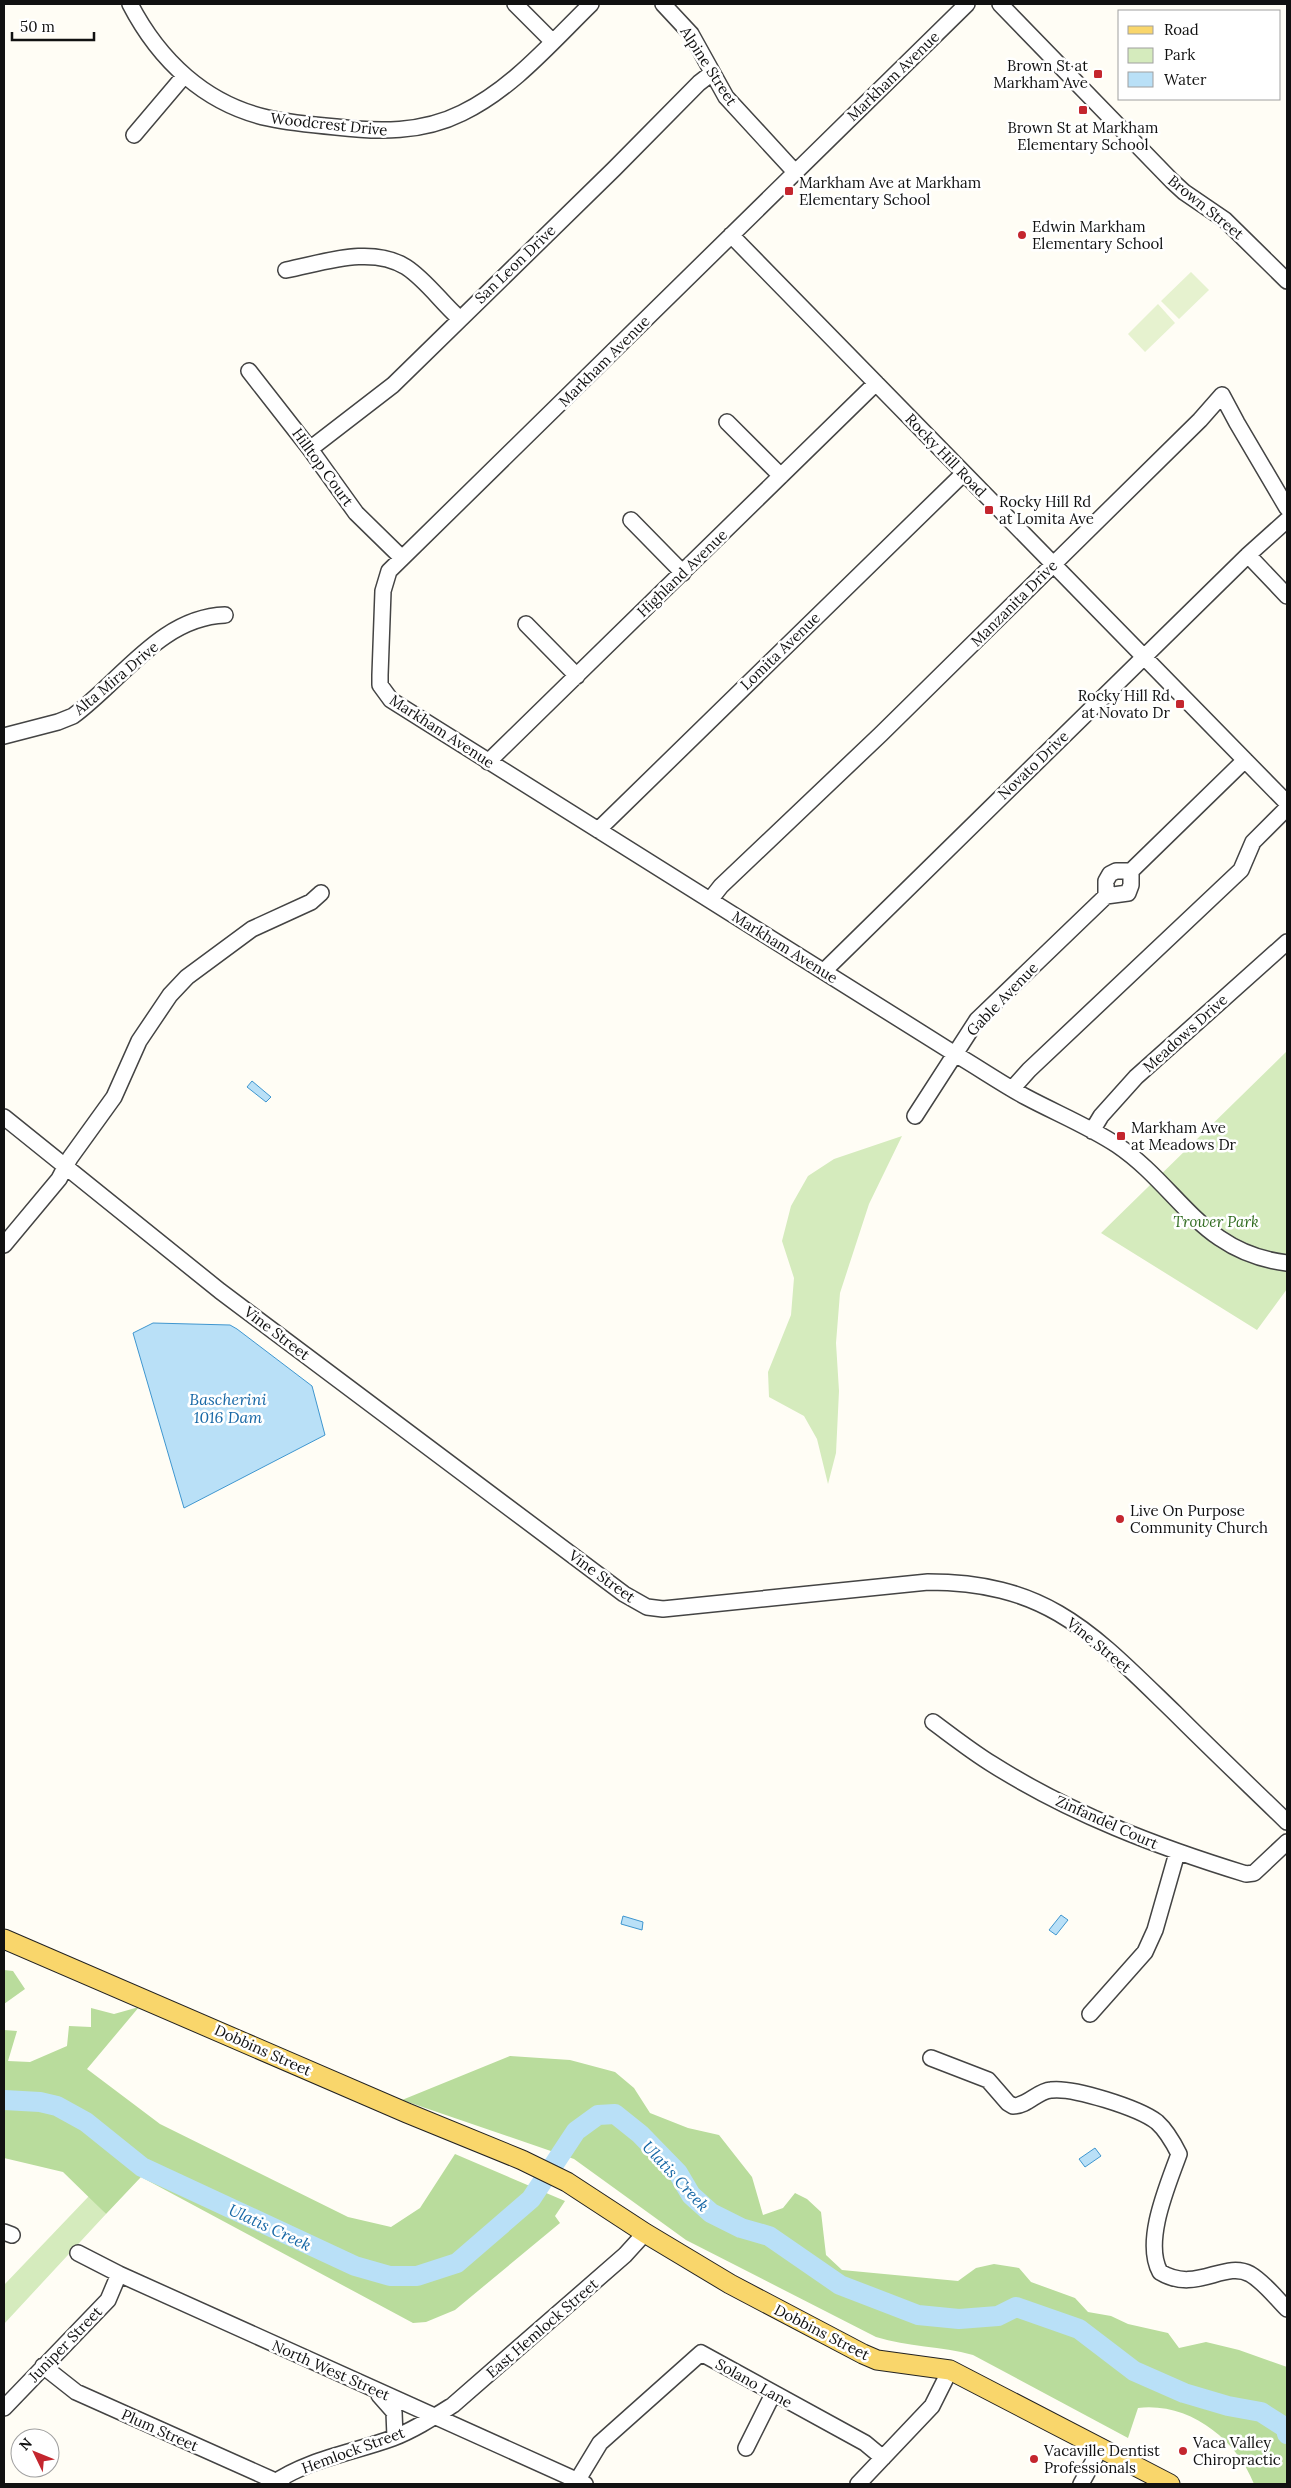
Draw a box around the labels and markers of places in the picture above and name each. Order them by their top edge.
place label: Brown St at Markham Ave [993,56,1088,92]
marker: Brown St at Markham Ave [1092,68,1104,80]
marker: Brown St at Markham Elementary School [1077,104,1089,116]
place label: Brown St at Markham Elementary School [1007,118,1159,154]
place label: Markham Ave at Markham Elementary School [799,173,981,209]
marker: Markham Ave at Markham Elementary School [783,185,795,197]
place label: Edwin Markham Elementary School [1032,217,1163,253]
marker: Edwin Markham Elementary School [1016,229,1028,241]
place label: Rocky Hill Rd at Lomita Ave [999,492,1094,528]
marker: Rocky Hill Rd at Lomita Ave [983,504,995,516]
place label: Rocky Hill Rd at Novato Dr [1078,686,1171,722]
marker: Rocky Hill Rd at Novato Dr [1174,698,1186,710]
place label: Markham Ave at Meadows Dr [1131,1118,1237,1154]
marker: Markham Ave at Meadows Dr [1115,1130,1127,1142]
place label: Live On Purpose Community Church [1130,1501,1268,1537]
marker: Live On Purpose Community Church [1114,1513,1126,1525]
place label: Vaca Valley Chiropractic [1192,2433,1281,2469]
place label: Vacaville Dentist Professionals [1043,2441,1160,2477]
marker: Vaca Valley Chiropractic [1177,2445,1189,2457]
marker: Vacaville Dentist Professionals [1028,2453,1040,2465]

